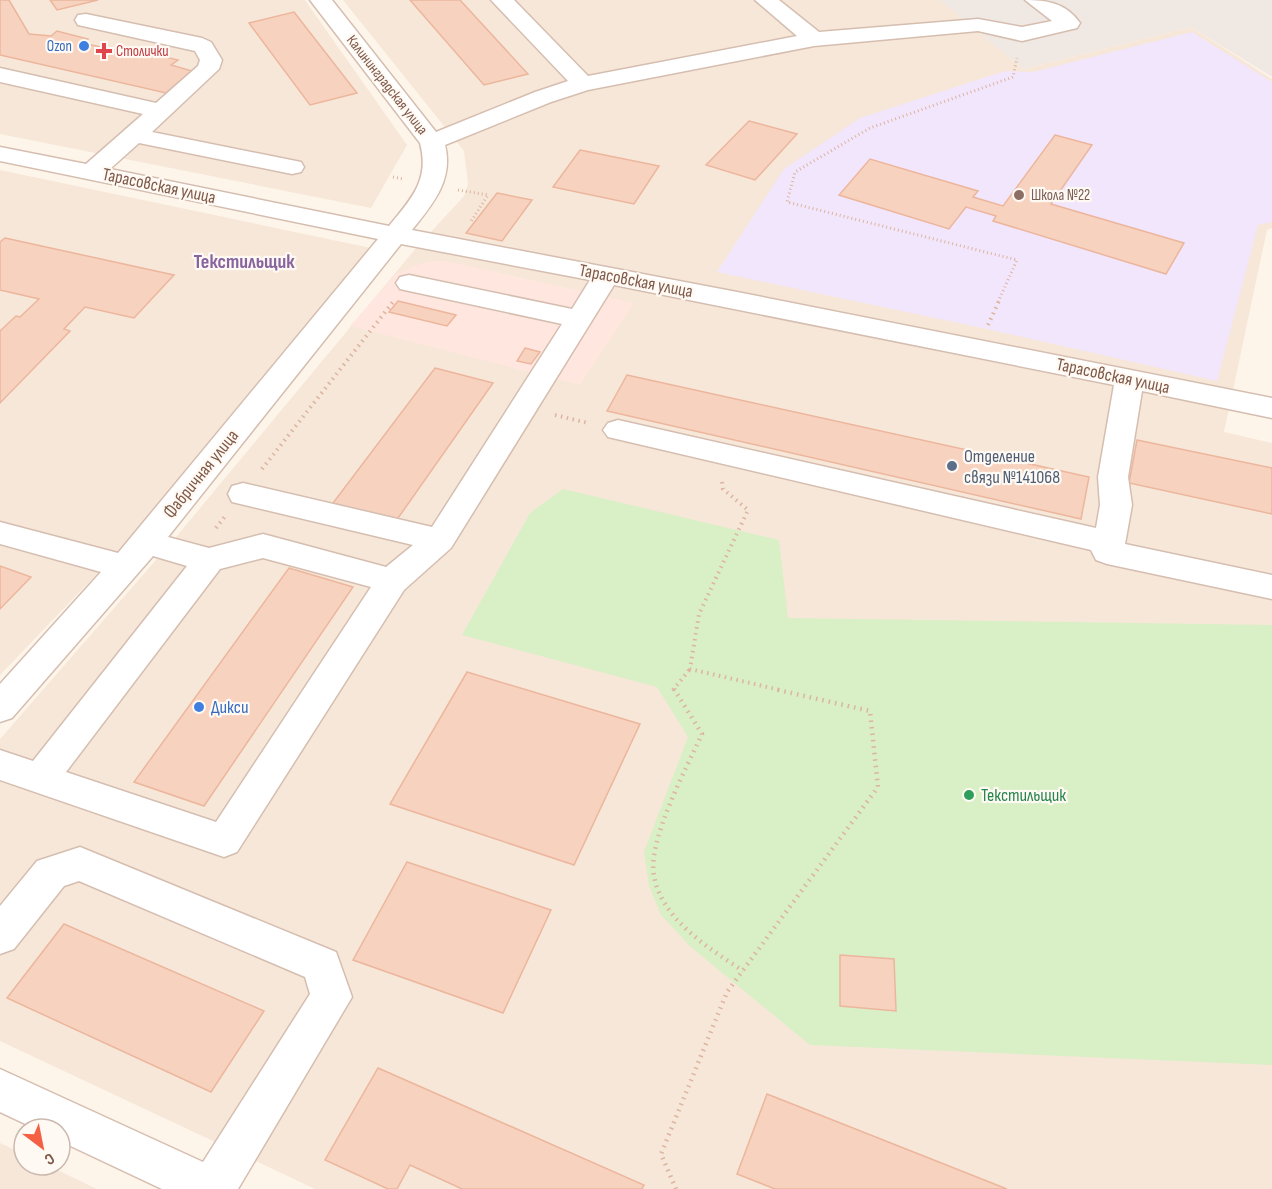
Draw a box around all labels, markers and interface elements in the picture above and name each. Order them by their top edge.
street label: Калининградская улица [342,31,432,139]
place label: Ozon [47,37,72,56]
marker: Ozon [77,39,91,53]
place label: Столички [116,42,169,61]
marker: Столички [97,44,111,58]
street label: Тарасовская улица [100,164,218,208]
place label: Школа №22 [1031,186,1090,205]
marker: Школа №22 [1012,188,1026,202]
district label: Текстильщик [193,250,295,274]
street label: Тарасовская улица [577,260,695,302]
street label: Тарасовская улица [1054,354,1172,398]
street label: Фабричная улица [159,426,243,522]
place label: Отделение связи №141068 [964,446,1060,488]
marker: Отделение связи №141068 [945,459,959,473]
place label: Дикси [211,697,248,718]
marker: Дикси [192,700,206,714]
place label: Текстильщик [981,785,1066,806]
marker: Текстильщик [962,788,976,802]
north arrow [12,1117,72,1177]
text: С [41,1148,58,1169]

